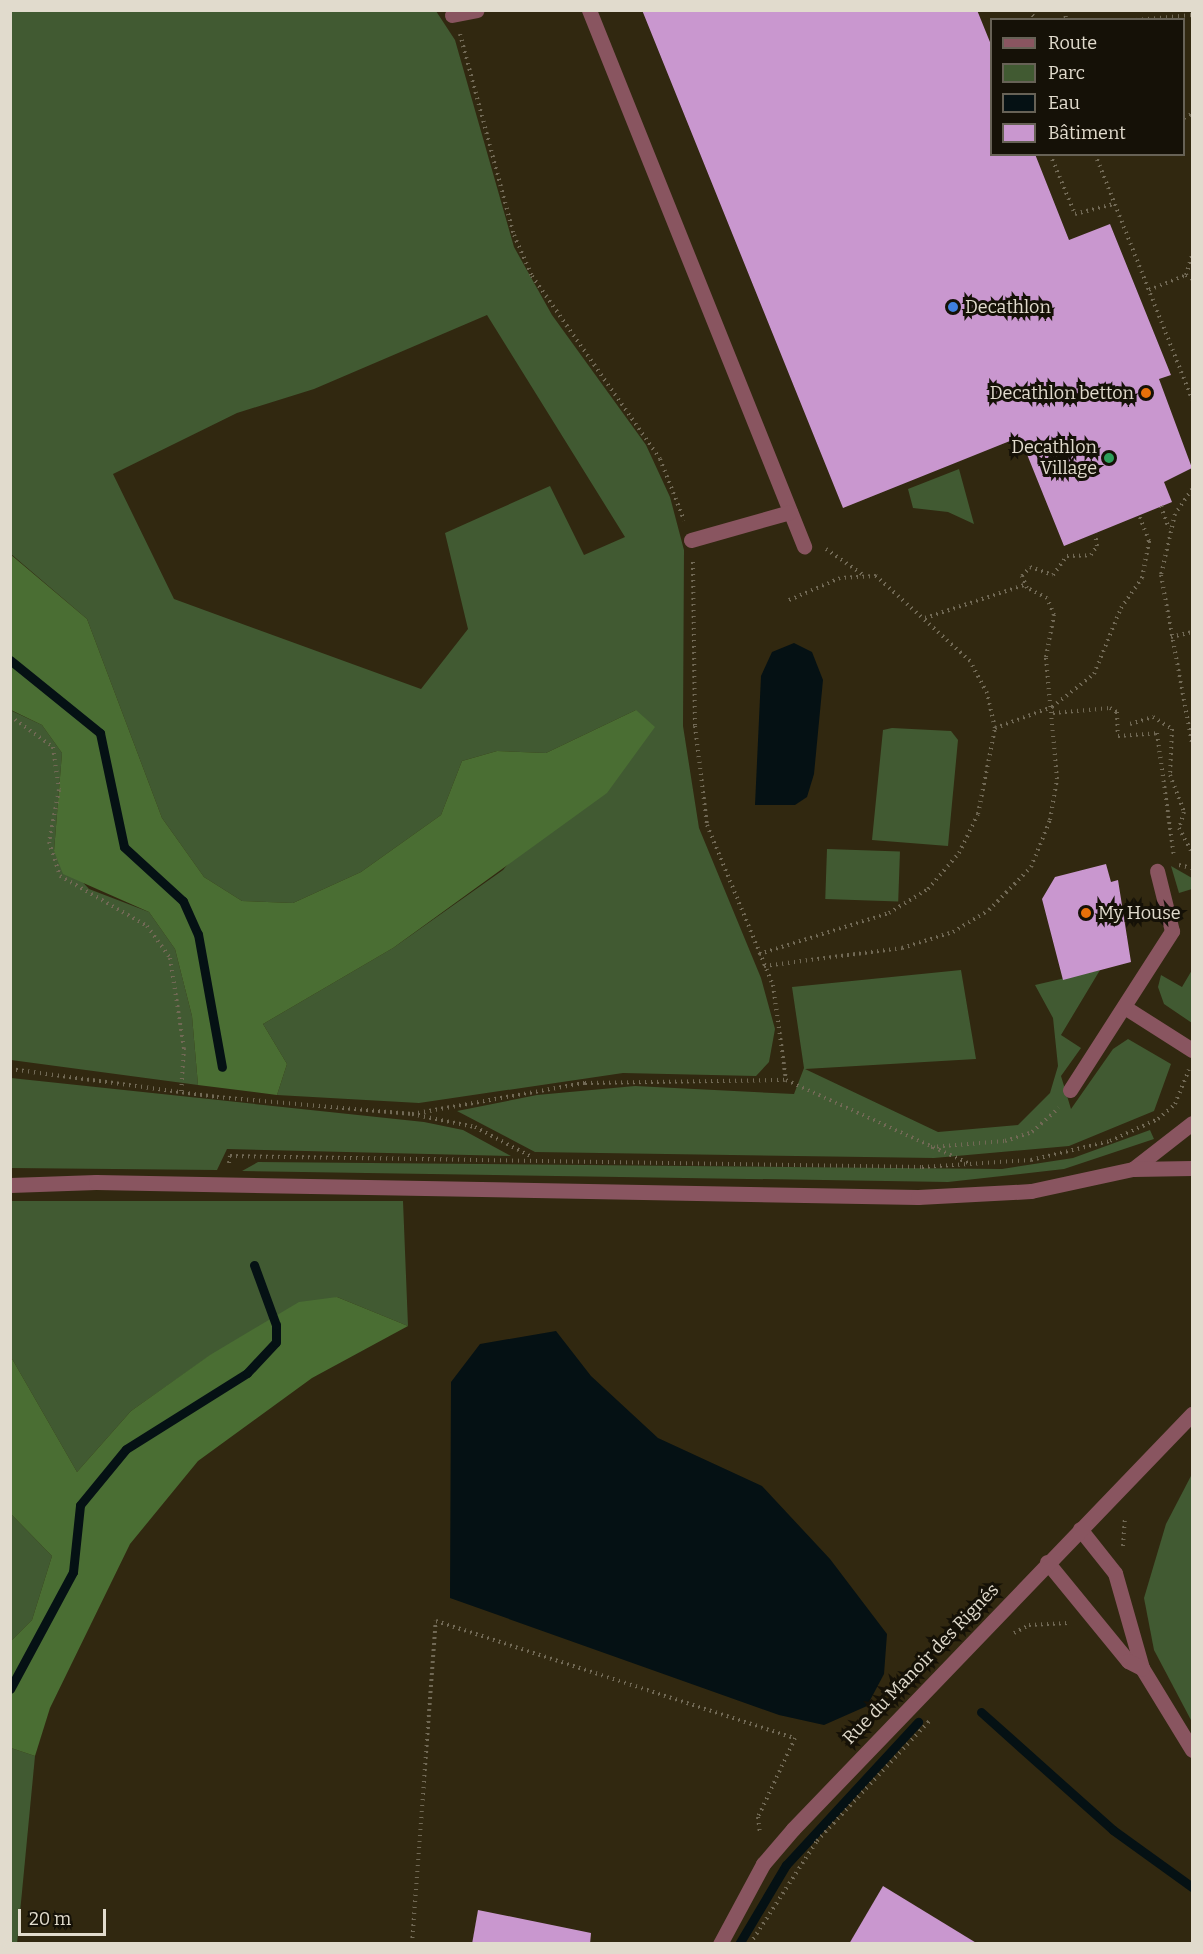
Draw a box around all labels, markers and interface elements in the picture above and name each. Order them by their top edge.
legend [990,18,1185,156]
text: Route [1048,32,1097,54]
text: Parc [1048,62,1085,84]
text: Eau [1048,92,1080,114]
text: Bâtiment [1048,122,1126,144]
place label: Decathlon [965,296,1051,318]
marker: Decathlon [946,300,960,314]
place label: Decathlon betton [990,382,1134,404]
marker: Decathlon betton [1139,386,1153,400]
place label: Decathlon Village [1011,437,1097,480]
marker: Decathlon Village [1102,451,1116,465]
place label: My House [1098,902,1181,924]
marker: My House [1079,906,1093,920]
street label: Rue du Manoir des Rignés [838,1579,1004,1749]
scale bar [21,1897,110,1935]
text: 20 m [29,1908,71,1930]

